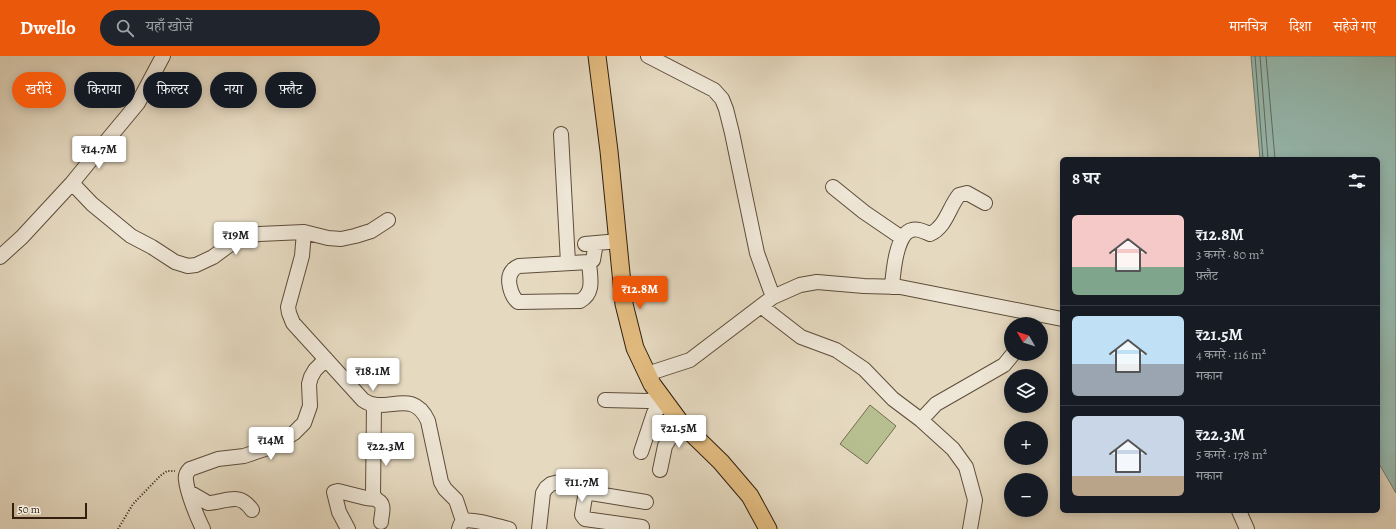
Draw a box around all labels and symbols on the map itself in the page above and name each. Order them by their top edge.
pin: ₹14.7M [66,136,132,170]
pin: ₹19M [212,222,260,256]
pin: ₹12.8M [607,276,673,310]
north arrow [1004,317,1048,361]
pin: ₹18.1M [340,358,406,392]
pin: ₹21.5M [646,415,712,449]
pin: ₹14M [247,427,295,461]
pin: ₹22.3M [353,433,419,467]
pin: ₹11.7M [549,469,615,503]
scale bar [12,501,87,520]

